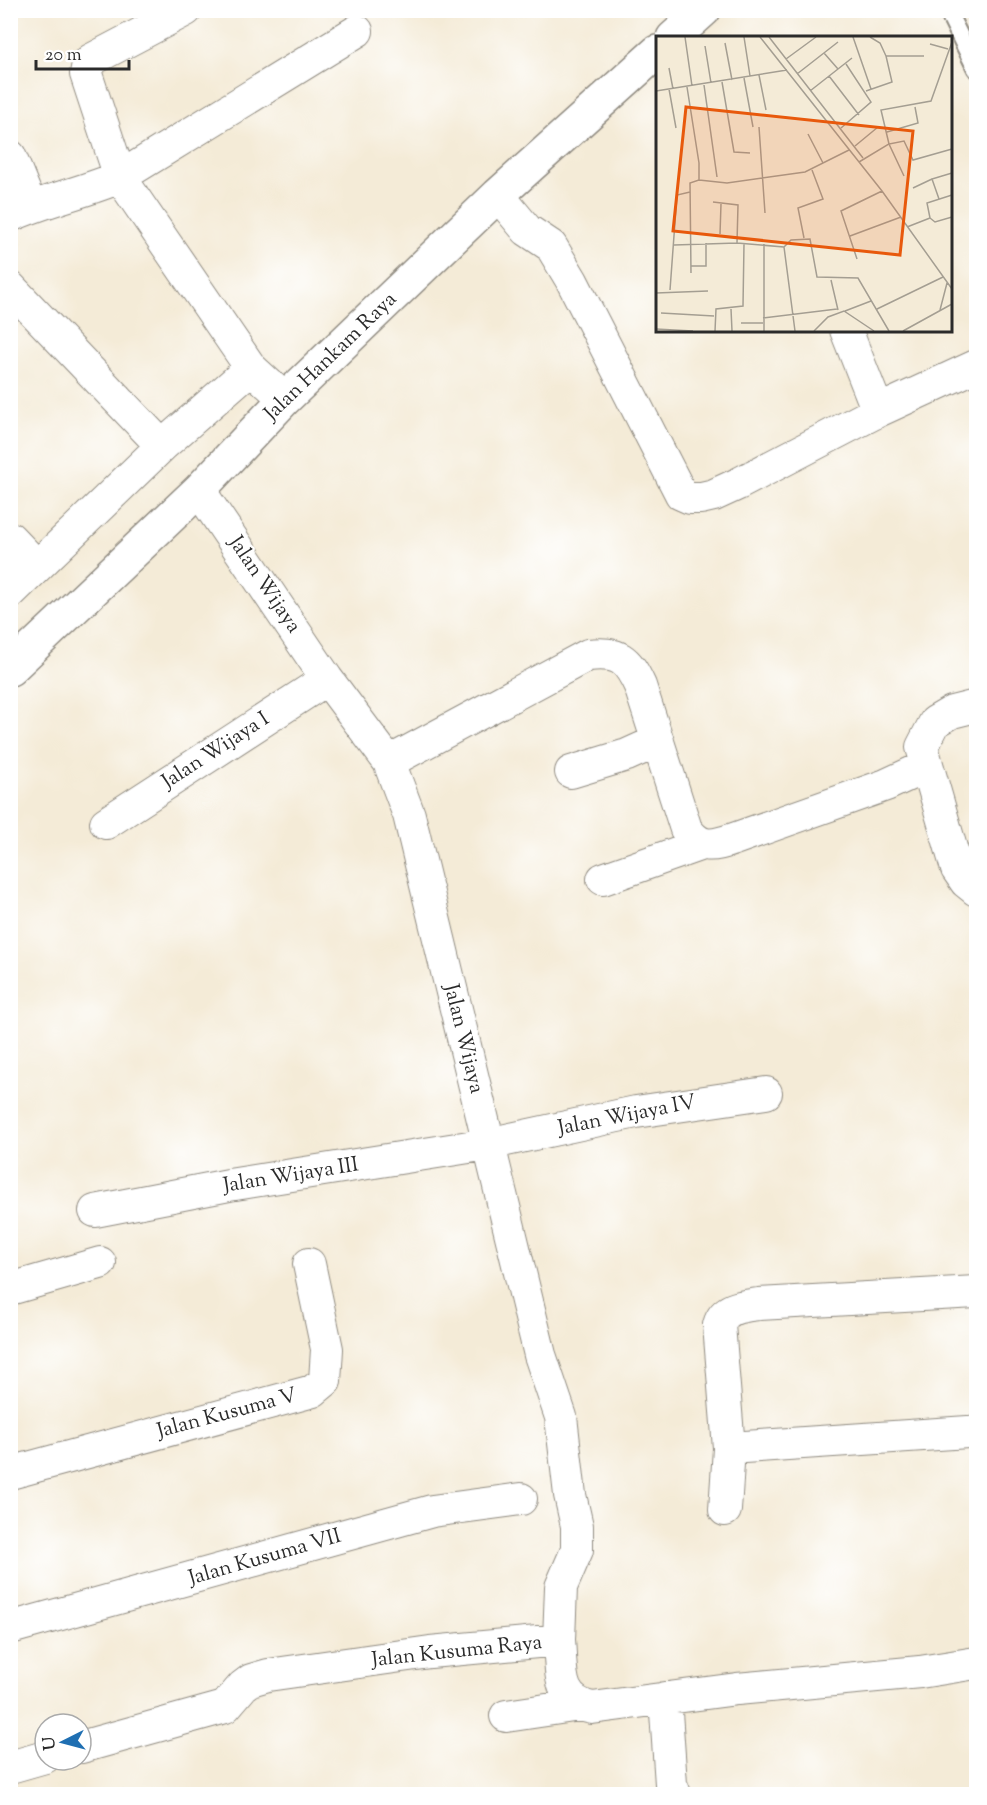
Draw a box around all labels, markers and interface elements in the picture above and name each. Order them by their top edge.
scale bar [36,33,129,71]
inset map [656,36,951,332]
text: 20 m [45,43,82,69]
street label: Jalan Hankam Raya [257,285,404,429]
street label: Jalan Wijaya [220,530,308,640]
street label: Jalan Wijaya I [155,705,276,798]
street label: Jalan Wijaya [435,980,491,1097]
street label: Jalan Wijaya IV [554,1088,699,1144]
street label: Jalan Wijaya III [220,1150,361,1202]
street label: Jalan Kusuma V [153,1381,300,1447]
street label: Jalan Kusuma VII [184,1522,345,1594]
street label: Jalan Kusuma Raya [369,1628,544,1676]
north arrow [33,1712,93,1772]
text: U [38,1735,63,1751]

